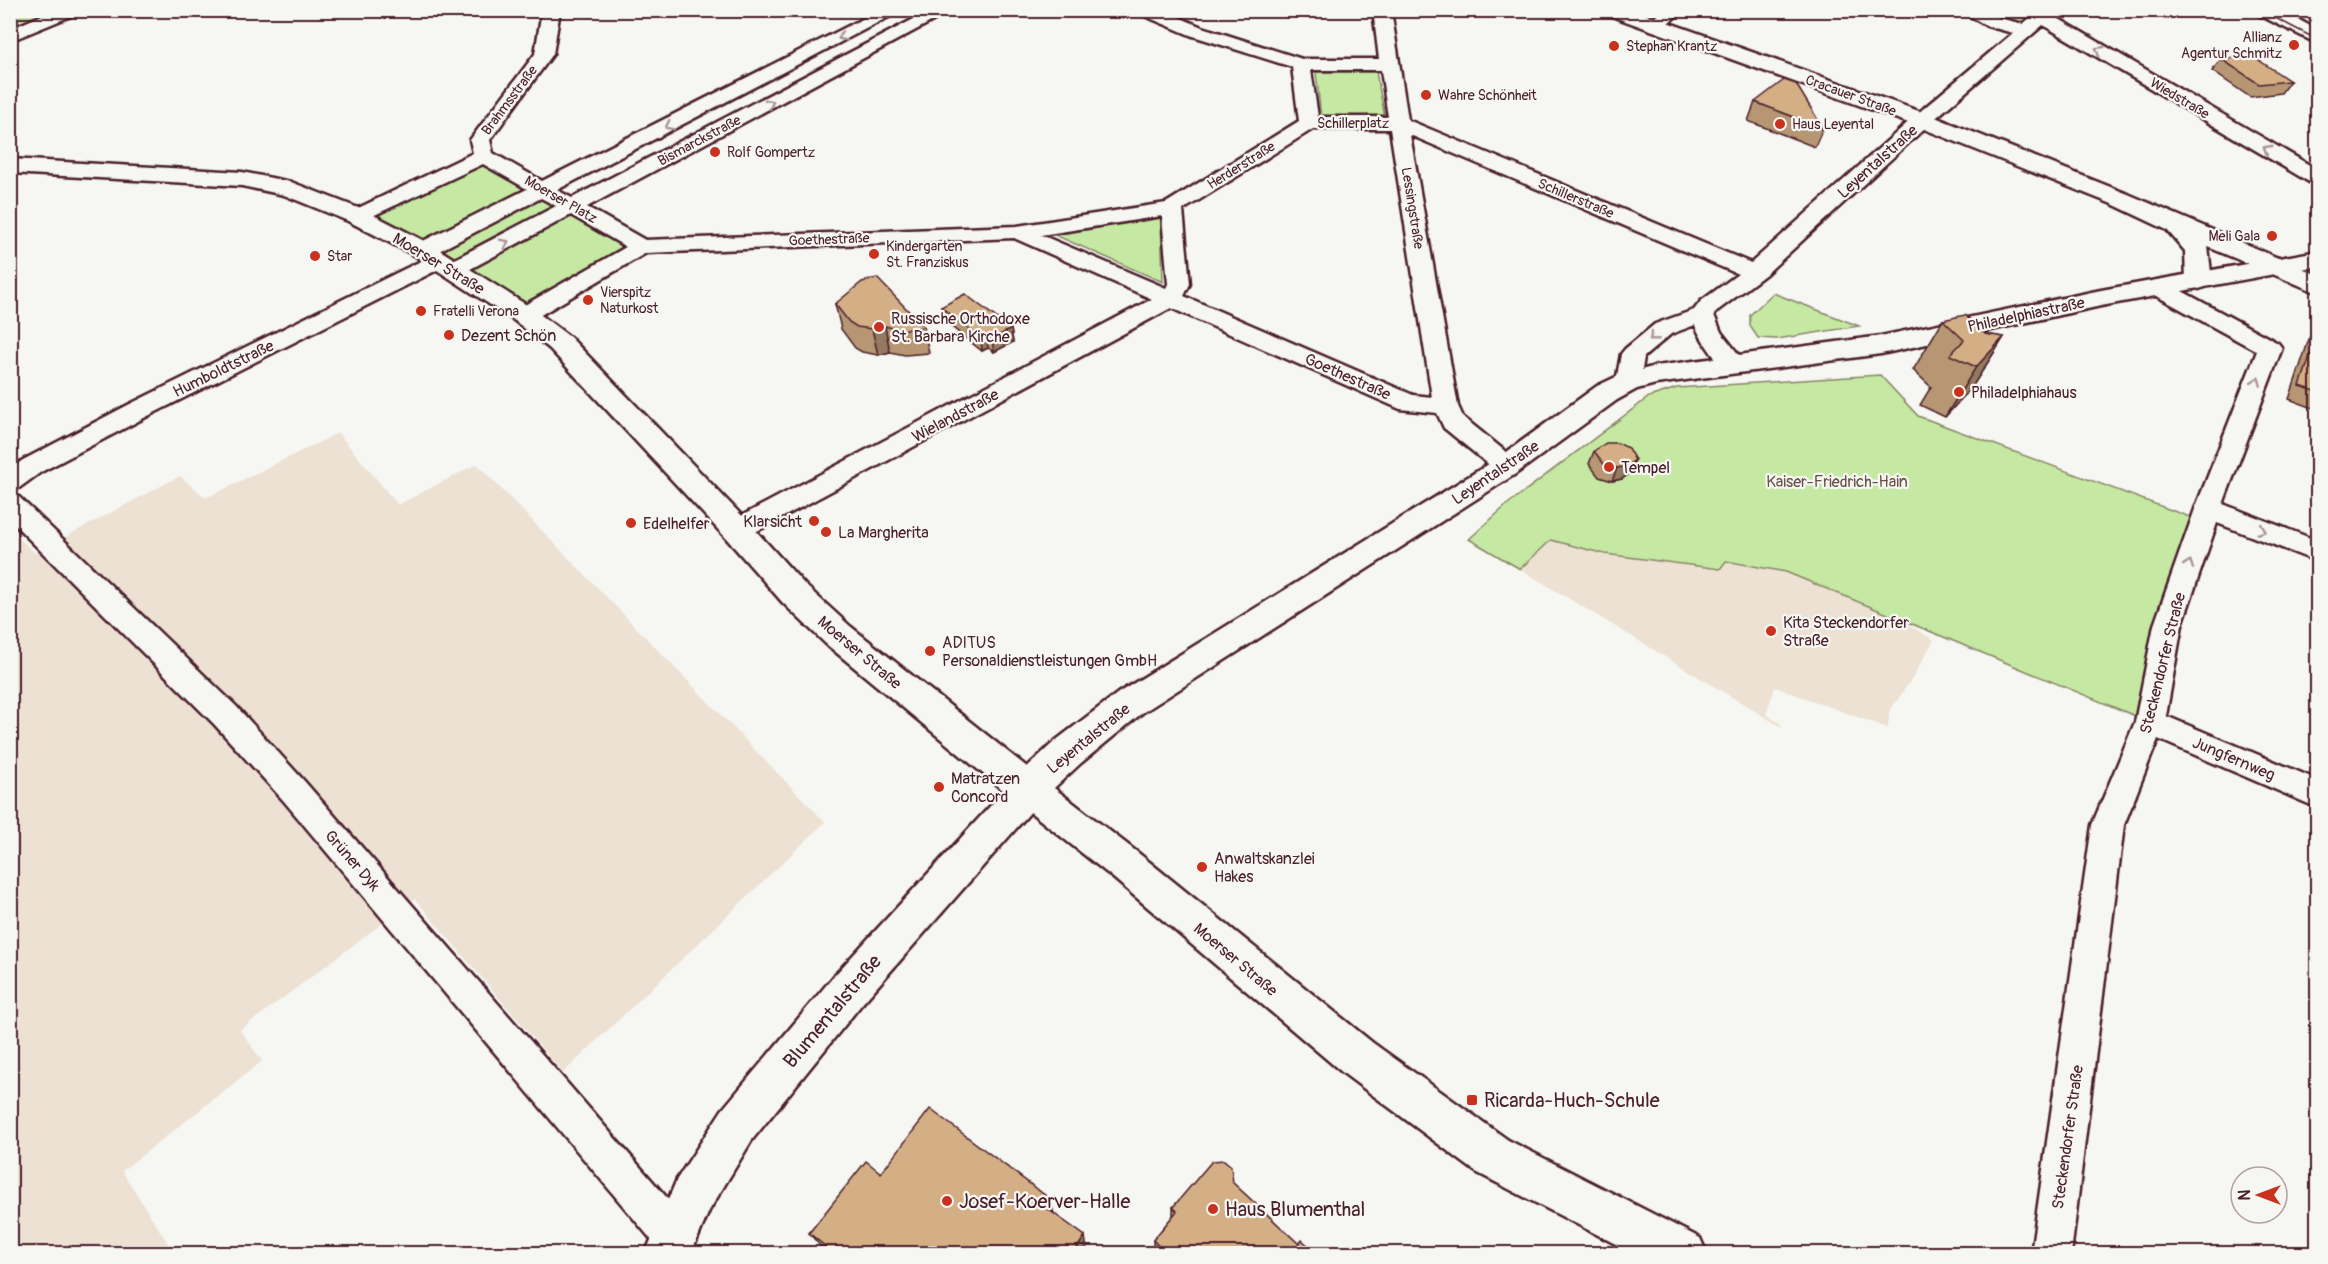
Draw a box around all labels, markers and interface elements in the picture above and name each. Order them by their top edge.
place label: Allianz Agentur Schmitz [2181,29,2282,62]
one-way arrow [838,30,848,41]
place label: Stephan Krantz [1626,38,1717,55]
marker: Allianz Agentur Schmitz [2287,38,2301,52]
marker: Stephan Krantz [1607,39,1621,53]
one-way arrow [2095,46,2105,58]
street label: Brahmsstraße [478,62,541,138]
street label: Cracauer Straße [1803,71,1899,120]
street label: Wiedstraße [2147,74,2213,123]
place label: Wahre Schönheit [1438,87,1537,104]
marker: Wahre Schönheit [1419,88,1433,102]
one-way arrow [764,98,775,110]
street label: Bismarckstraße [655,111,744,169]
street label: Schillerplatz [1317,115,1389,132]
place label: Haus Leyental [1792,116,1874,133]
marker: Haus Leyental [1773,117,1787,131]
one-way arrow [664,119,675,130]
street label: Leyentalstraße [1833,120,1922,203]
street label: Herderstraße [1204,138,1278,193]
place label: Rolf Gompertz [727,144,815,161]
marker: Rolf Gompertz [708,145,722,159]
one-way arrow [2263,145,2273,157]
street label: Lessingstraße [1398,166,1427,250]
street label: Moerser Platz [522,172,600,227]
street label: Schillerstraße [1535,175,1616,222]
place label: Meli Gala [2209,228,2260,245]
street label: Moerser Straße [389,229,488,299]
marker: Meli Gala [2265,229,2279,243]
street label: Goethestraße [788,230,870,249]
one-way arrow [499,238,510,250]
place label: Kindergarten St. Franziskus [886,238,969,271]
marker: Kindergarten St. Franziskus [867,247,881,261]
place label: Star [327,248,352,265]
marker: Star [308,249,322,263]
place label: Vierspitz Naturkost [600,284,659,317]
marker: Vierspitz Naturkost [581,293,595,307]
street label: Philadelphiastraße [1966,293,2087,337]
place label: Fratelli Verona [433,303,519,320]
marker: Fratelli Verona [414,304,428,318]
place label: Russische Orthodoxe St. Barbara Kirche [891,309,1030,347]
marker: Russische Orthodoxe St. Barbara Kirche [872,320,886,334]
place label: Dezent Schön [461,326,556,346]
marker: Dezent Schön [442,328,456,342]
one-way arrow [1649,330,1660,341]
street label: Humboldtstraße [170,336,277,402]
street label: Goethestraße [1301,349,1394,405]
one-way arrow [2250,376,2262,387]
place label: Philadelphiahaus [1971,383,2077,403]
street label: Wielandstraße [909,385,1002,447]
marker: Philadelphiahaus [1952,385,1966,399]
street label: Leyentalstraße [1448,436,1543,509]
place label: Tempel [1621,458,1670,478]
marker: Tempel [1602,460,1616,474]
park label: Kaiser-Friedrich-Hain [1766,472,1908,492]
place label: Klarsicht [743,512,803,532]
place label: Edelhelfer [643,514,710,534]
marker: Klarsicht [807,514,821,528]
marker: Edelhelfer [624,516,638,530]
place label: La Margherita [838,523,929,543]
one-way arrow [2256,523,2267,535]
marker: La Margherita [819,525,833,539]
one-way arrow [2181,559,2194,570]
street label: Steckendorfer Straße [2136,590,2190,736]
street label: Moerser Straße [813,612,905,694]
place label: Kita Steckendorfer Straße [1783,613,1909,651]
marker: Kita Steckendorfer Straße [1764,624,1778,638]
place label: ADITUS Personaldienstleistungen GmbH [942,633,1157,671]
marker: ADITUS Personaldienstleistungen GmbH [923,644,937,658]
street label: Leyentalstraße [1043,699,1134,778]
street label: Jungfernweg [2189,733,2278,785]
place label: Matratzen Concord [951,769,1020,807]
marker: Matratzen Concord [932,780,946,794]
street label: Grüner Dyk [320,826,384,895]
place label: Anwaltskanzlei Hakes [1214,849,1315,887]
marker: Anwaltskanzlei Hakes [1195,860,1209,874]
street label: Moerser Straße [1189,919,1281,1001]
street label: Blumentalstraße [778,949,887,1073]
street label: Steckendorfer Straße [2048,1064,2088,1210]
place label: Ricarda-Huch-Schule [1484,1088,1660,1113]
marker: Ricarda-Huch-Schule [1465,1093,1479,1107]
north arrow [2229,1165,2289,1225]
place label: Josef-Koerver-Halle [959,1189,1131,1214]
text: N [2235,1189,2255,1200]
marker: Josef-Koerver-Halle [940,1194,954,1208]
place label: Haus Blumenthal [1225,1197,1365,1222]
marker: Haus Blumenthal [1206,1202,1220,1216]

